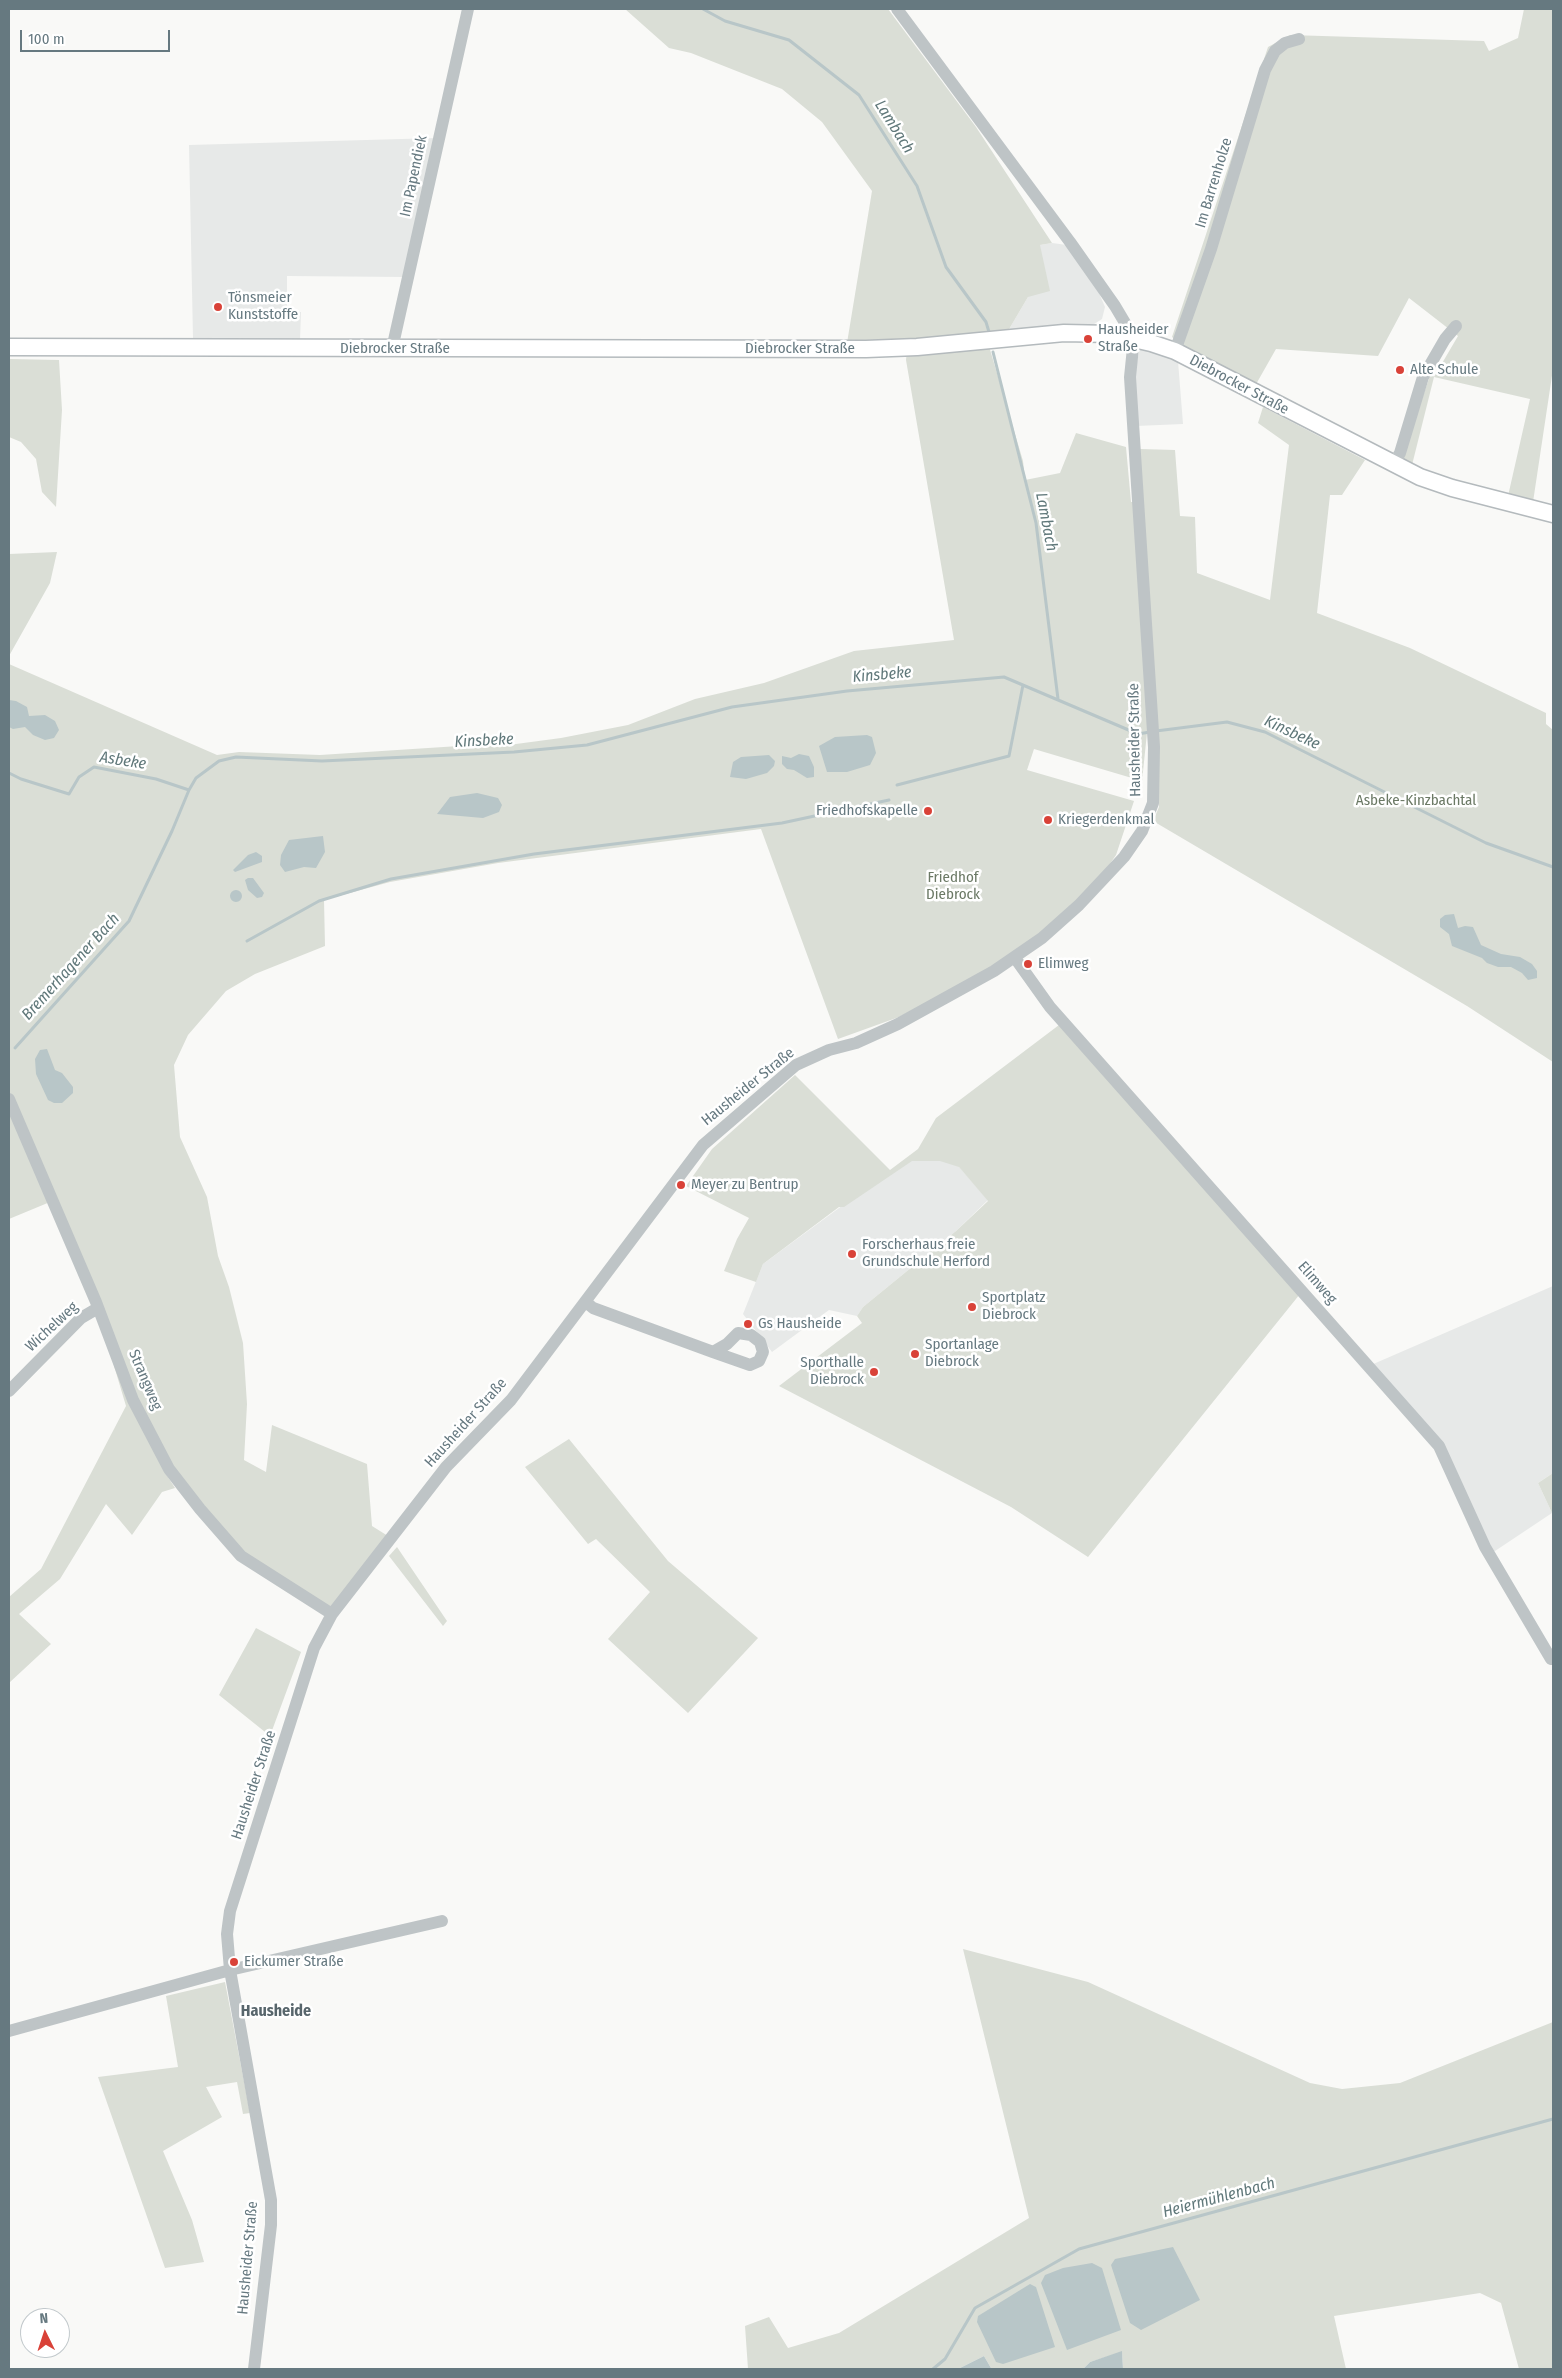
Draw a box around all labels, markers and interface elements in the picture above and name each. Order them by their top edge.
scale bar [22,20,172,52]
text: 100 m [28,30,65,48]
water label: Lambach [870,97,918,157]
street label: Im Papendiek [397,134,431,218]
street label: Im Barrenholze [1192,136,1236,230]
place label: Tönsmeier Kunststoffe [228,289,298,324]
marker: Tönsmeier Kunststoffe [212,301,224,313]
place label: Hausheider Straße [1098,321,1168,356]
marker: Hausheider Straße [1082,333,1094,345]
street label: Diebrocker Straße [340,340,450,358]
street label: Diebrocker Straße [745,340,855,358]
street label: Diebrocker Straße [1186,351,1292,419]
place label: Alte Schule [1410,361,1478,379]
marker: Alte Schule [1394,364,1406,376]
water label: Lambach [1031,491,1061,553]
water label: Kinsbeke [852,663,912,687]
street label: Hausheider Straße [1125,683,1145,797]
water label: Kinsbeke [1261,712,1323,754]
water label: Kinsbeke [454,730,514,752]
water label: Asbeke [98,748,148,774]
park label: Asbeke-Kinzbachtal [1356,792,1476,810]
place label: Friedhofskapelle [816,802,918,820]
marker: Friedhofskapelle [922,805,934,817]
place label: Kriegerdenkmal [1058,811,1154,829]
marker: Kriegerdenkmal [1042,814,1054,826]
park label: Friedhof Diebrock [926,869,980,904]
water label: Bremerhagener Bach [18,910,124,1024]
place label: Elimweg [1038,955,1088,973]
marker: Elimweg [1022,958,1034,970]
street label: Hausheider Straße [698,1044,798,1130]
place label: Meyer zu Bentrup [691,1176,798,1194]
marker: Meyer zu Bentrup [675,1179,687,1191]
place label: Forscherhaus freie Grundschule Herford [862,1236,990,1271]
marker: Forscherhaus freie Grundschule Herford [846,1248,858,1260]
street label: Elimweg [1294,1258,1340,1308]
place label: Sportplatz Diebrock [982,1289,1045,1324]
street label: Wichelweg [22,1298,82,1356]
marker: Sportplatz Diebrock [966,1301,978,1313]
place label: Gs Hausheide [758,1315,842,1333]
marker: Gs Hausheide [742,1318,754,1330]
place label: Sportanlage Diebrock [925,1336,999,1371]
street label: Strangweg [124,1347,166,1413]
marker: Sportanlage Diebrock [909,1348,921,1360]
place label: Sporthalle Diebrock [800,1354,864,1389]
marker: Sporthalle Diebrock [868,1366,880,1378]
street label: Hausheider Straße [421,1375,511,1471]
street label: Hausheider Straße [228,1728,280,1842]
place label: Eickumer Straße [244,1953,344,1971]
marker: Eickumer Straße [228,1956,240,1968]
district label: Hausheide [241,2002,311,2022]
water label: Heiermühlenbach [1161,2174,1277,2222]
street label: Hausheider Straße [234,2200,262,2316]
north arrow [20,2308,70,2358]
text: N [39,2310,49,2327]

